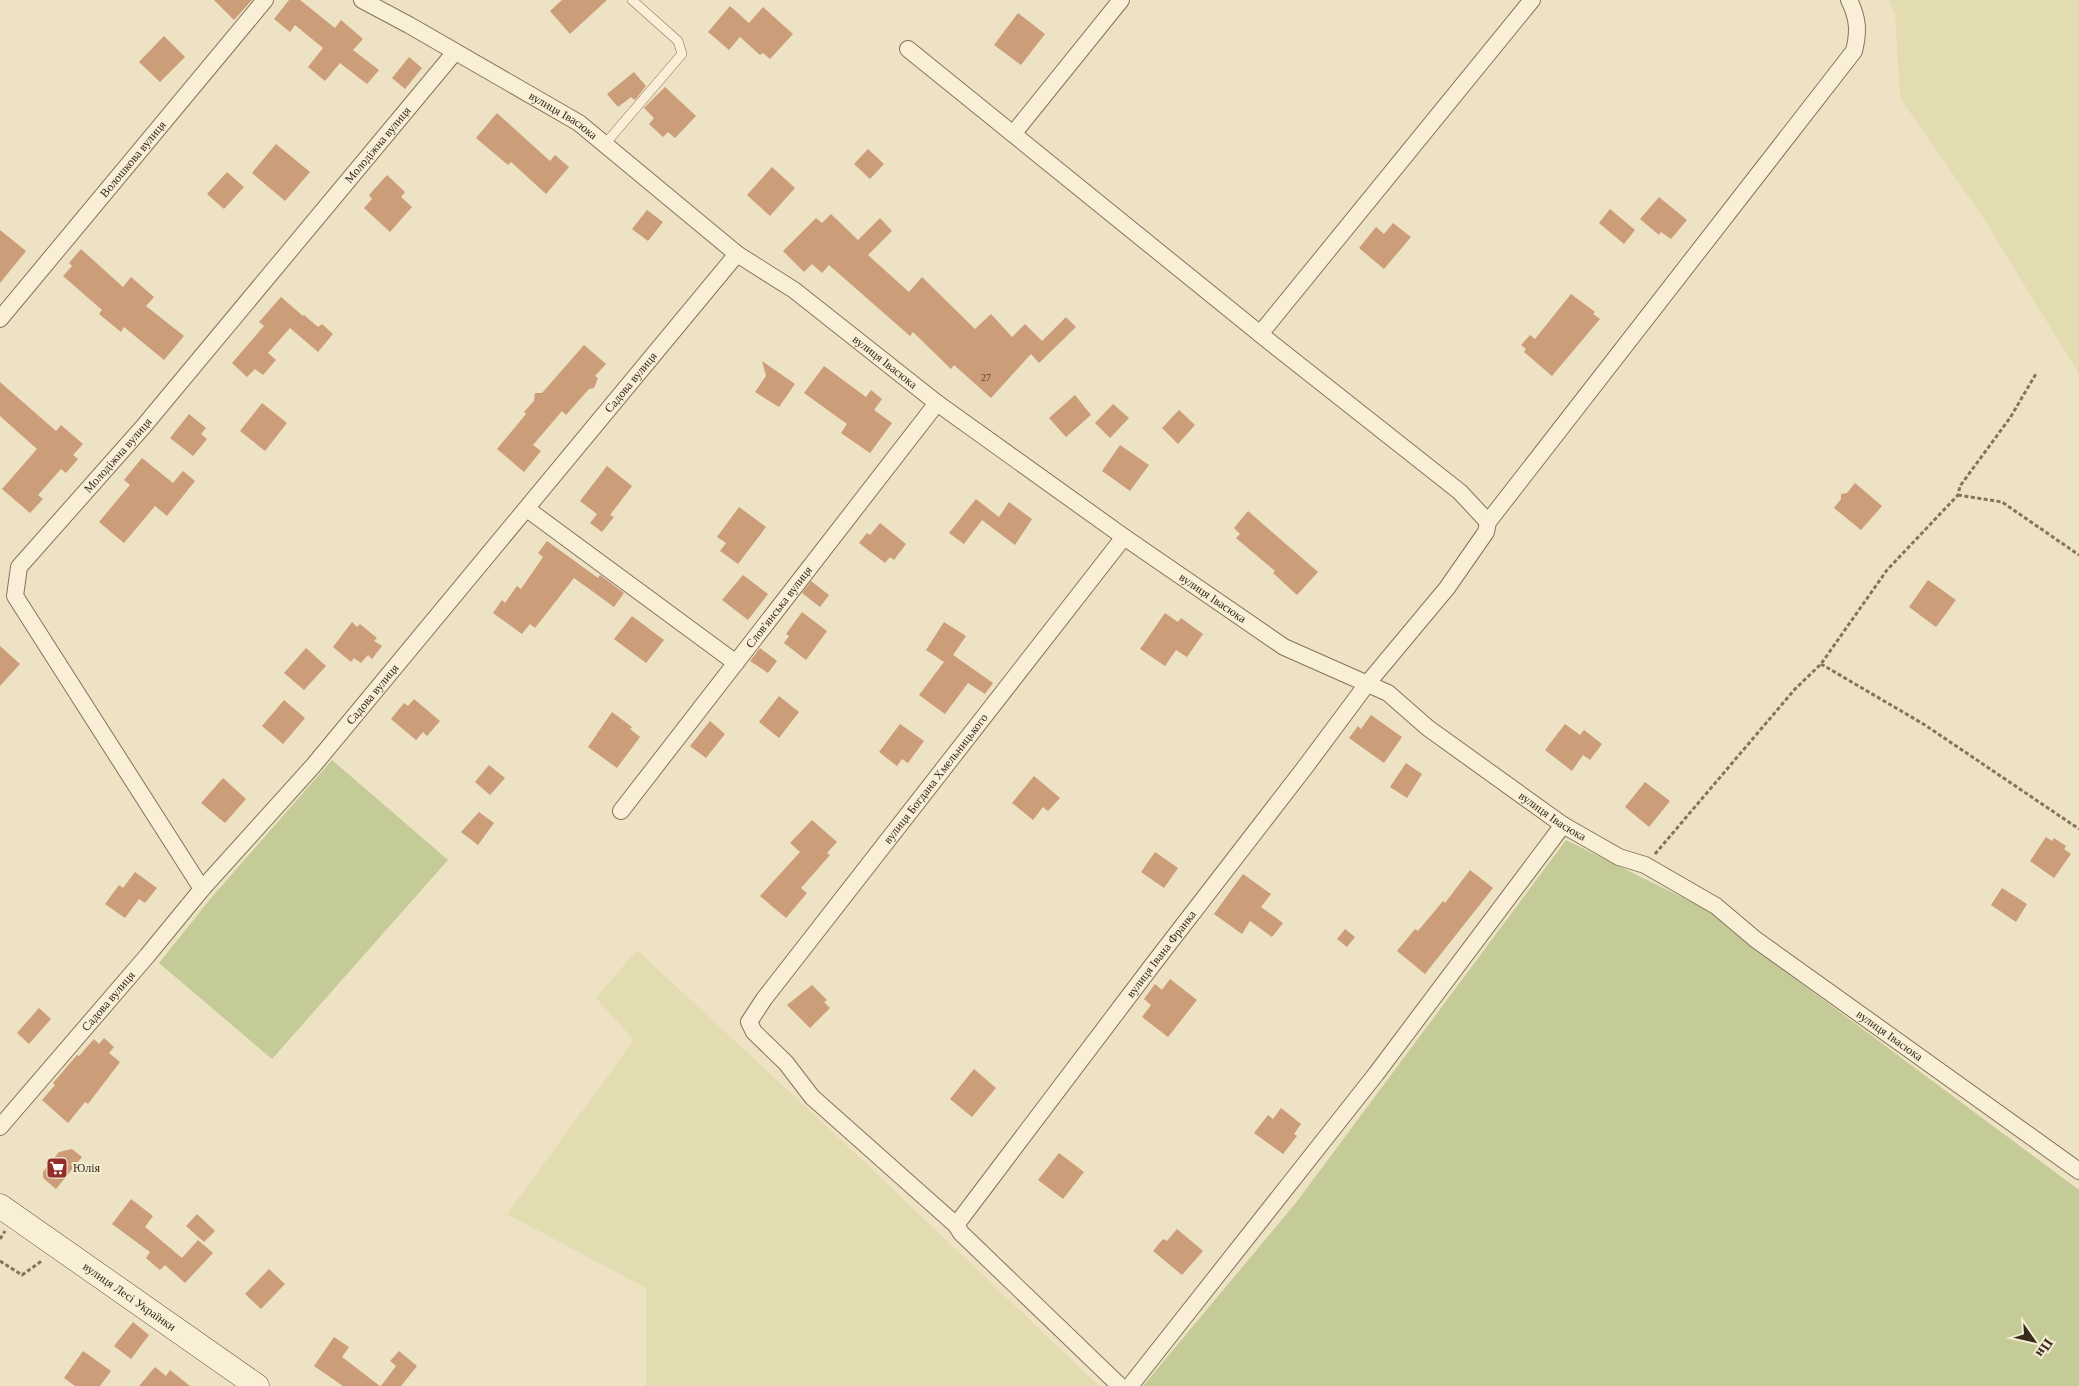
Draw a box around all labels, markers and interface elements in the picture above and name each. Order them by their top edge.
street label: вулиця Івасюка [526,89,601,143]
street label: Молодіжна вулиця [342,103,414,186]
street label: Волошкова вулиця [97,118,169,200]
street label: вулиця Івасюка [850,332,920,392]
street label: Садова вулиця [602,349,660,415]
house number: 27 [981,372,991,383]
street label: Молодіжна вулиця [81,415,155,496]
street label: Слов'янська вулиця [743,563,815,651]
street label: вулиця Івасюка [1176,570,1249,626]
street label: Садова вулиця [343,661,402,727]
street label: вулиця Богдана Хмельницького [881,711,991,847]
street label: вулиця Івасюка [1516,788,1589,844]
street label: вулиця Івана Франка [1123,907,1199,1000]
street label: Садова вулиця [79,968,138,1034]
street label: вулиця Івасюка [1854,1007,1926,1064]
supermarket icon: Юлія [45,1156,69,1180]
place label: Юлія [73,1161,100,1175]
street label: вулиця Лесі Українки [80,1259,179,1334]
north arrow [2009,1316,2059,1366]
text: Пн [2033,1336,2056,1360]

